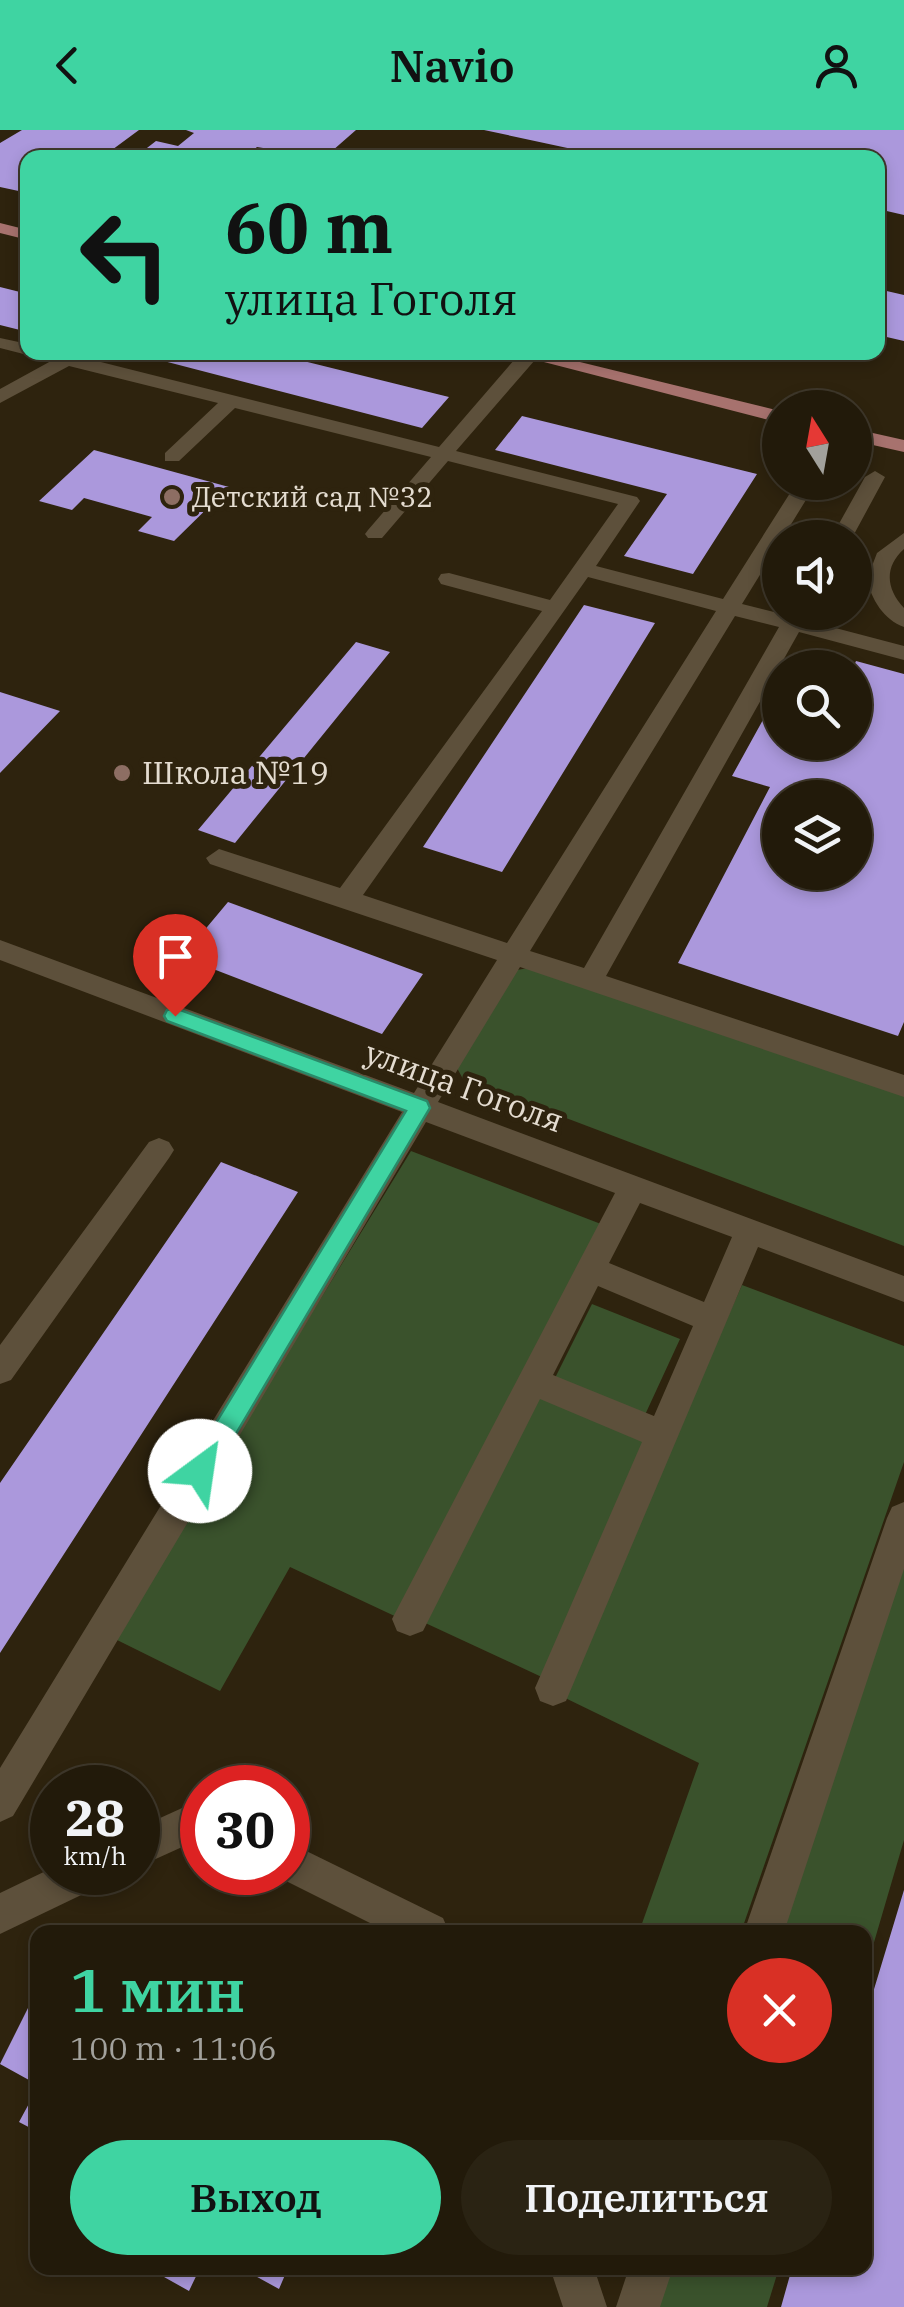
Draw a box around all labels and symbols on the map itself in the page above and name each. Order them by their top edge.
north arrow [762,390,872,500]
place label: Детский сад №32 [192,478,433,515]
marker: Детский сад №32 [161,486,183,508]
place label: Школа №19 [142,751,329,793]
marker: Школа №19 [111,762,133,784]
pin [133,914,218,1017]
street label: улица Гоголя [359,1031,569,1141]
position arrow [148,1419,252,1523]
speed limit sign: 30 [180,1765,310,1895]

